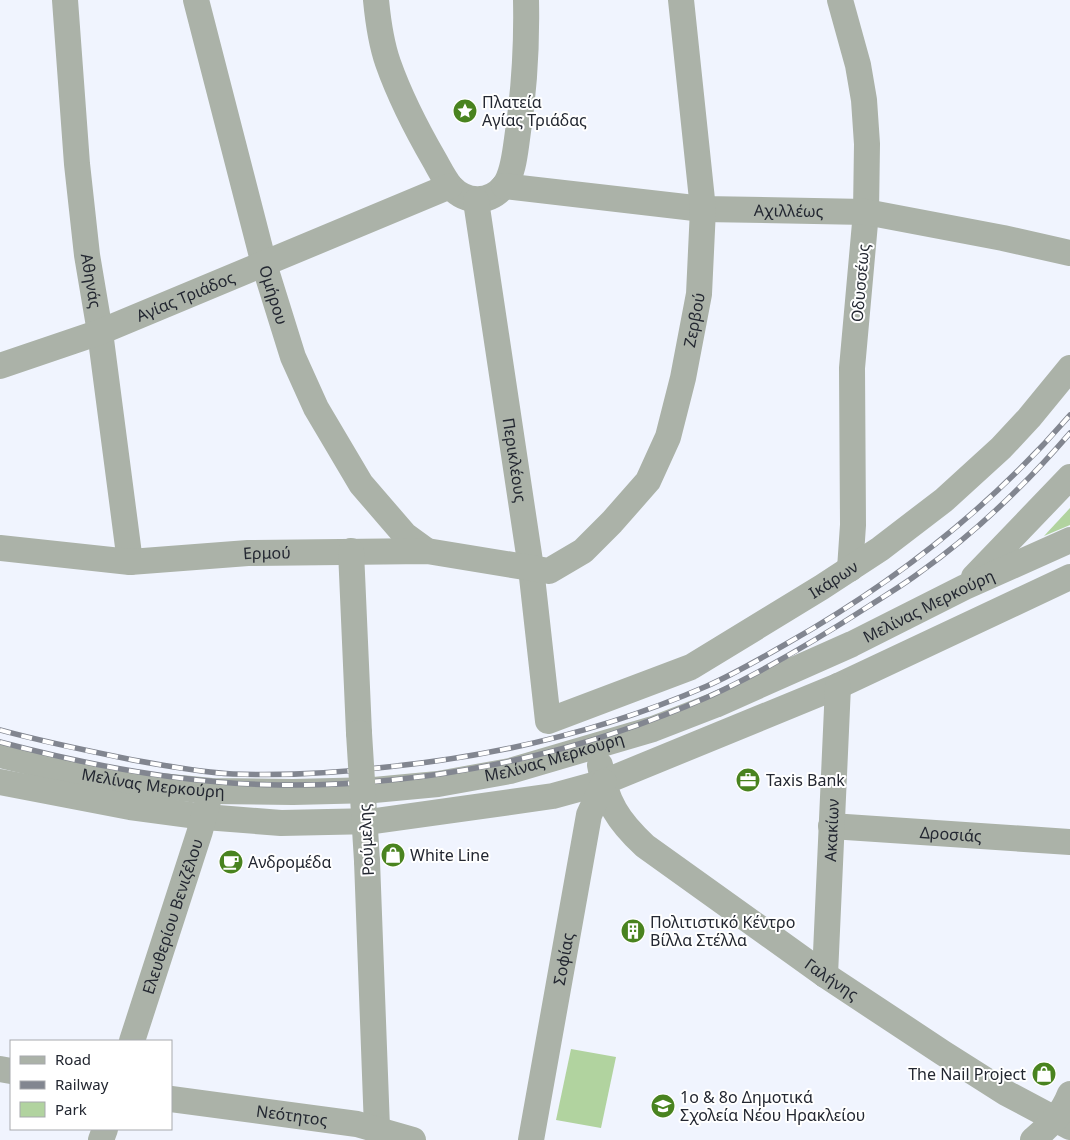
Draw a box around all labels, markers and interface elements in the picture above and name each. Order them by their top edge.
place label: Πλατεία Αγίας Τριάδας [482,91,587,131]
place icon: Πλατεία Αγίας Τριάδας [452,98,478,124]
street label: Αχιλλέως [754,199,824,222]
street label: Οδυσσέως [846,243,874,323]
street label: Αθηνάς [76,252,107,310]
street label: Ομήρου [254,262,293,327]
street label: Αγίας Τριάδος [133,266,238,327]
street label: Ζερβού [678,291,710,349]
street label: Περικλέους [498,416,532,504]
street label: Ερμού [242,542,291,564]
street label: Ικάρων [805,555,862,603]
street label: Μελίνας Μερκούρη [859,564,998,648]
street label: Μελίνας Μερκούρη [483,727,627,786]
street label: Μελίνας Μερκούρη [80,763,225,802]
office icon: Taxis Bank [735,767,761,793]
place label: Taxis Bank [766,769,845,791]
street label: Ακακίων [819,798,844,862]
street label: Ρούμελης [353,803,379,877]
street label: Δροσιάς [919,821,983,847]
street label: Ελευθερίου Βενιζέλου [137,836,208,997]
shop icon: White Line [380,842,406,868]
place label: White Line [410,844,489,866]
cafe icon: Ανδρομέδα [218,849,244,875]
place label: Ανδρομέδα [248,851,331,873]
place label: Πολιτιστικό Κέντρο Βίλλα Στέλλα [650,911,795,951]
building icon: Πολιτιστικό Κέντρο Βίλλα Στέλλα [620,918,646,944]
street label: Σοφίας [548,931,579,987]
street label: Γαλήνης [800,953,863,1005]
legend [10,1040,172,1130]
text: Road [55,1049,91,1069]
shop icon: The Nail Project [1031,1061,1057,1087]
place label: The Nail Project [908,1063,1026,1085]
text: Railway [55,1074,109,1094]
place label: 1ο & 8ο Δημοτικά Σχολεία Νέου Ηρακλείου [680,1086,865,1126]
school or university icon: 1ο & 8ο Δημοτικά Σχολεία Νέου Ηρακλείου [650,1093,676,1119]
text: Park [55,1099,87,1119]
street label: Νεότητος [255,1100,329,1131]

